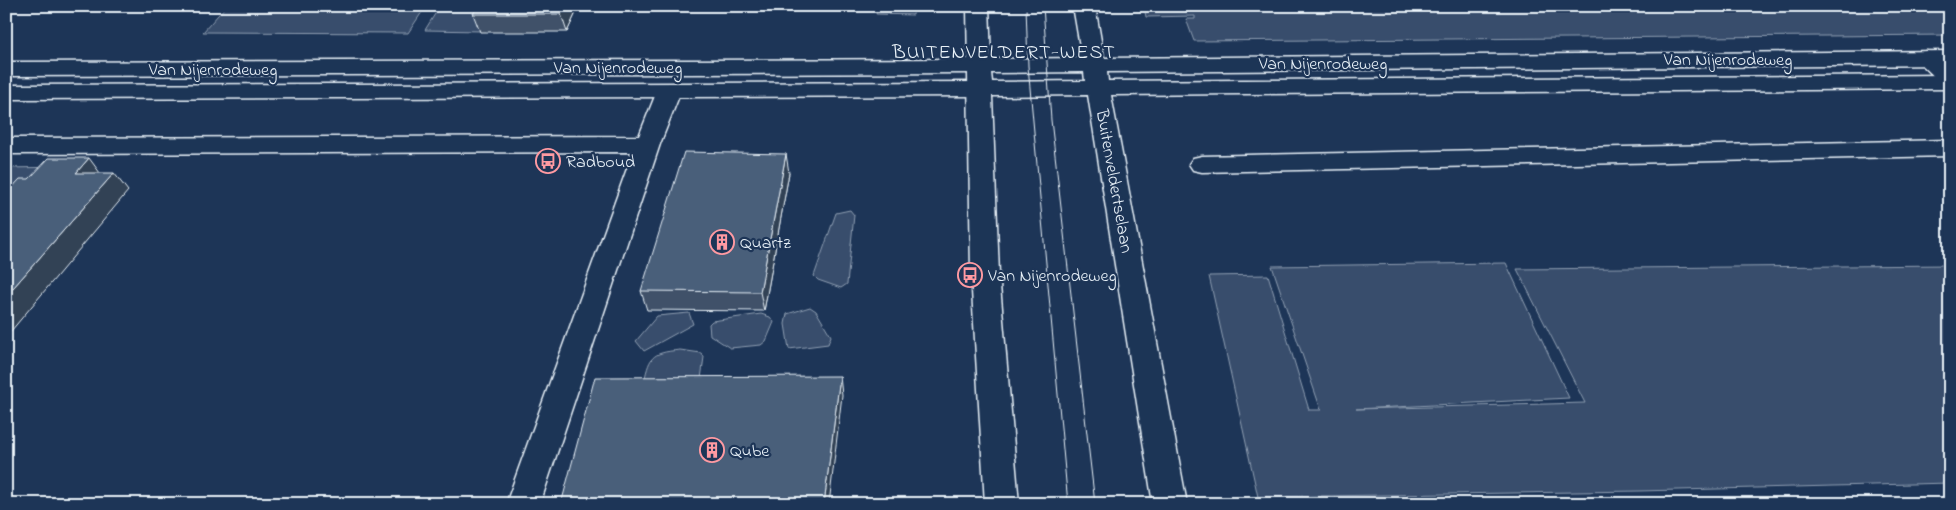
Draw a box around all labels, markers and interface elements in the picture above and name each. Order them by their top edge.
district label: BUITENVELDERT-WEST [891,39,1116,68]
street label: Van Nijenrodeweg [1663,48,1792,75]
street label: Van Nijenrodeweg [1258,52,1387,79]
street label: Van Nijenrodeweg [553,56,682,83]
street label: Van Nijenrodeweg [148,58,277,85]
street label: Buitenveldertselaan [1087,106,1138,255]
bus stop icon: Radboud [535,148,561,174]
place label: Radboud [566,150,635,176]
building icon: Quartz [709,229,735,255]
place label: Quartz [740,231,791,257]
bus stop icon: Van Nijenrodeweg [957,262,983,288]
place label: Van Nijenrodeweg [987,264,1117,291]
building icon: Qube [699,437,725,463]
place label: Qube [730,439,770,465]

